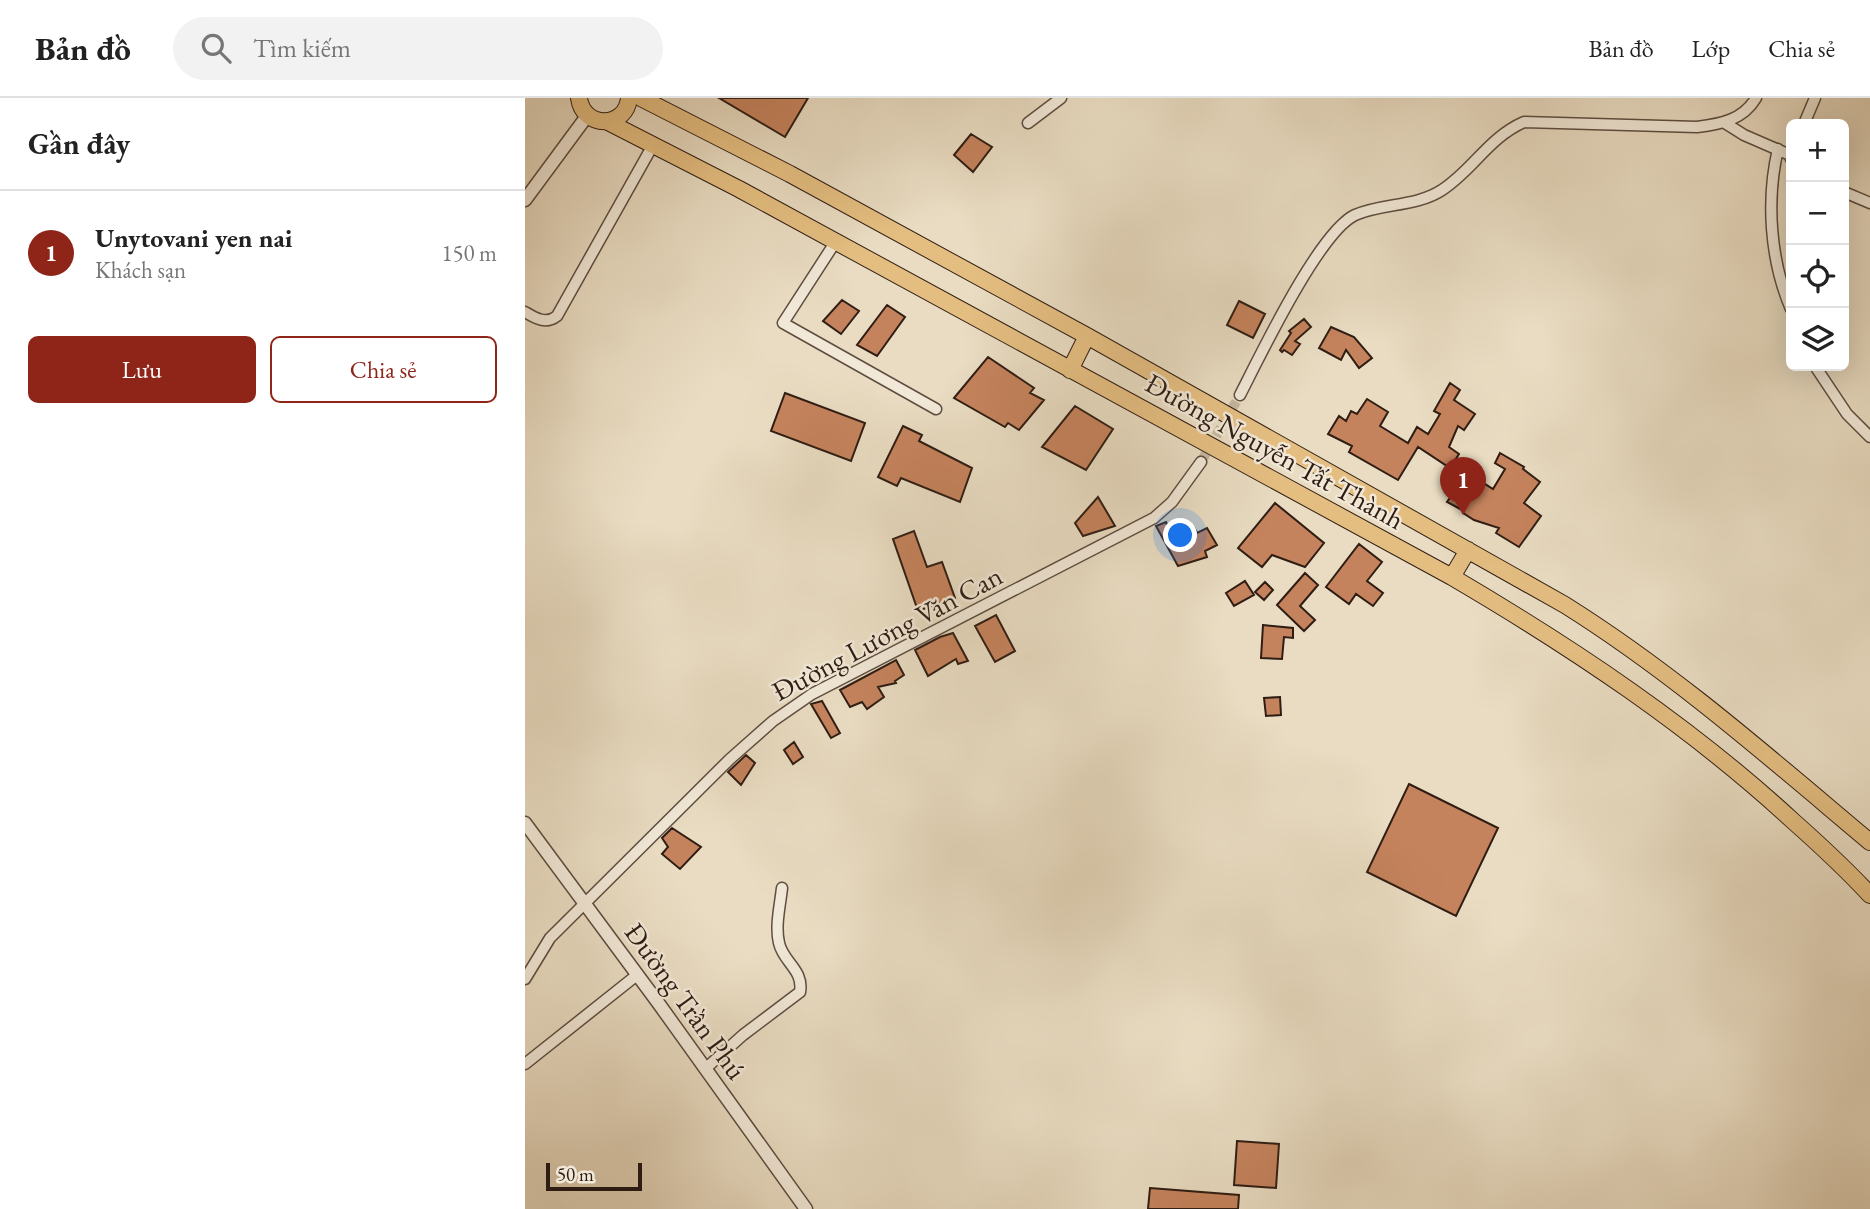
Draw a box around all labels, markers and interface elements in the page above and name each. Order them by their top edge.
search box [173,17,663,80]
text: Bản đồ [35,27,131,70]
icon: search [197,29,235,67]
text: Tìm kiếm [253,31,351,65]
text: Bản đồ [1588,33,1654,64]
text: Lớp [1692,33,1730,64]
text: Chia sẻ [1768,33,1835,64]
map controls [1786,119,1849,371]
button: + [1786,119,1849,182]
text: Gần đây [28,124,130,163]
button: − [1786,182,1849,245]
text: Unytovani yen nai [95,221,292,255]
text: 1 [45,238,57,268]
text: 150 m [441,238,497,268]
button: locate [1786,245,1849,308]
text: Khách sạn [95,255,186,285]
button: layers [1786,308,1849,371]
button: Lưu [28,336,256,403]
button: Chia sẻ [270,336,497,403]
street label: Đường Nguyễn Tất Thành [1139,365,1411,537]
pin: 1 [1440,457,1486,515]
your location [1163,518,1197,552]
street label: Đường Lương Văn Can [766,557,1009,709]
street label: Đường Trần Phú [617,916,755,1087]
scale bar [546,1160,642,1192]
text: 50 m [557,1162,594,1187]

